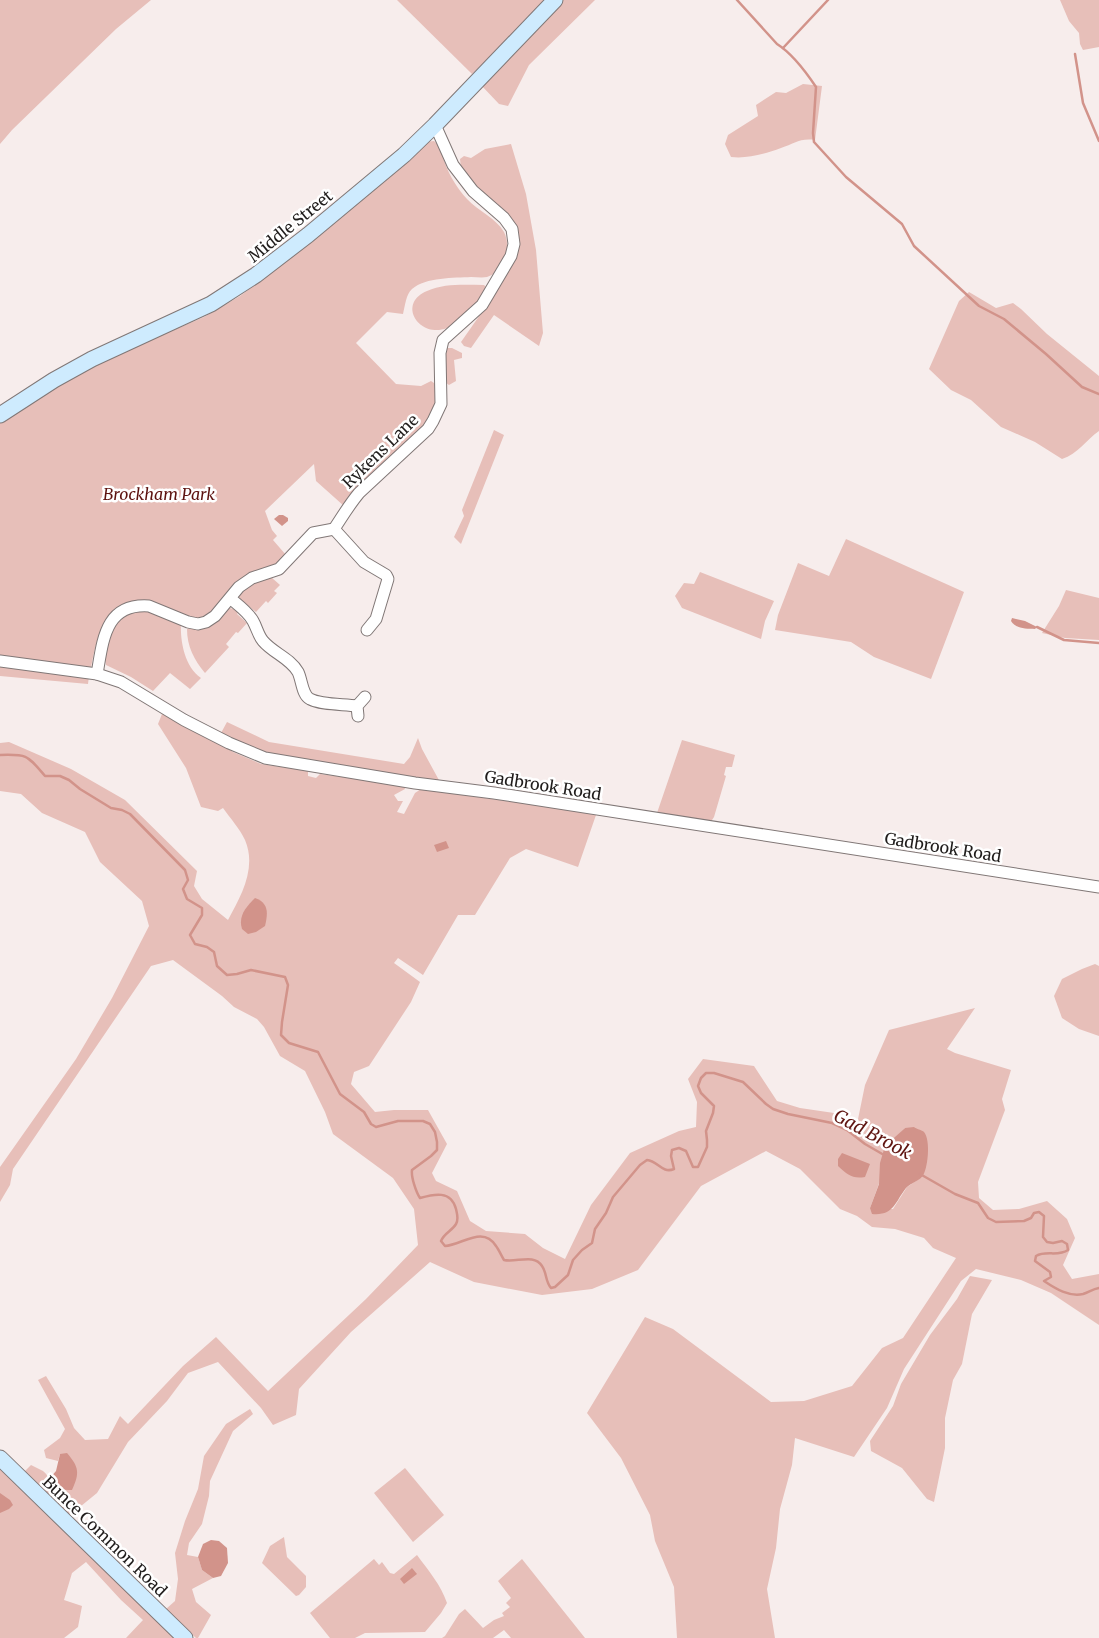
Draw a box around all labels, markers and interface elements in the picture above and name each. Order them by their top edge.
street label: Middle Street [244,185,337,266]
street label: Rykens Lane [338,410,422,492]
park label: Brockham Park [103,484,215,504]
street label: Gadbrook Road [483,766,603,804]
street label: Gadbrook Road [883,828,1003,866]
water label: Gad Brook [830,1104,916,1164]
street label: Bunce Common Road [39,1471,172,1601]

